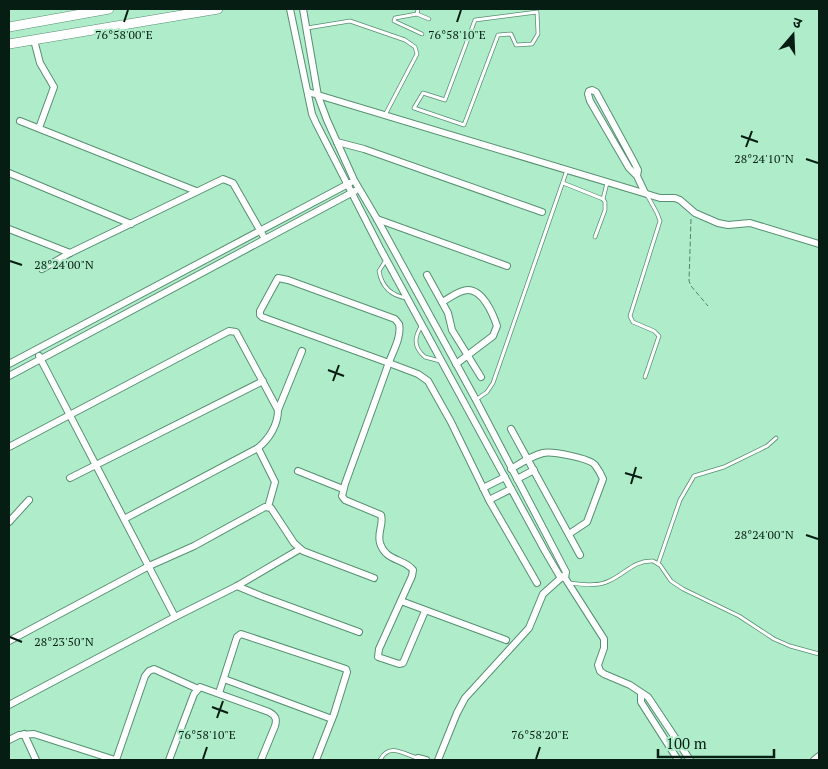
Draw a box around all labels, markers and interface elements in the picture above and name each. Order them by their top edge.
north arrow [768,10,818,60]
text: उ [790,12,805,33]
text: 76°58'00"E [95,27,153,42]
text: 76°58'10"E [428,27,486,42]
text: 28°24'10"N [734,151,794,166]
text: 28°24'00"N [34,257,94,272]
text: 28°24'00"N [734,527,794,542]
text: 28°23'50"N [34,634,94,649]
scale bar [658,726,774,758]
text: 76°58'10"E [178,727,236,742]
text: 76°58'20"E [511,727,569,742]
text: 100 m [666,733,707,753]

